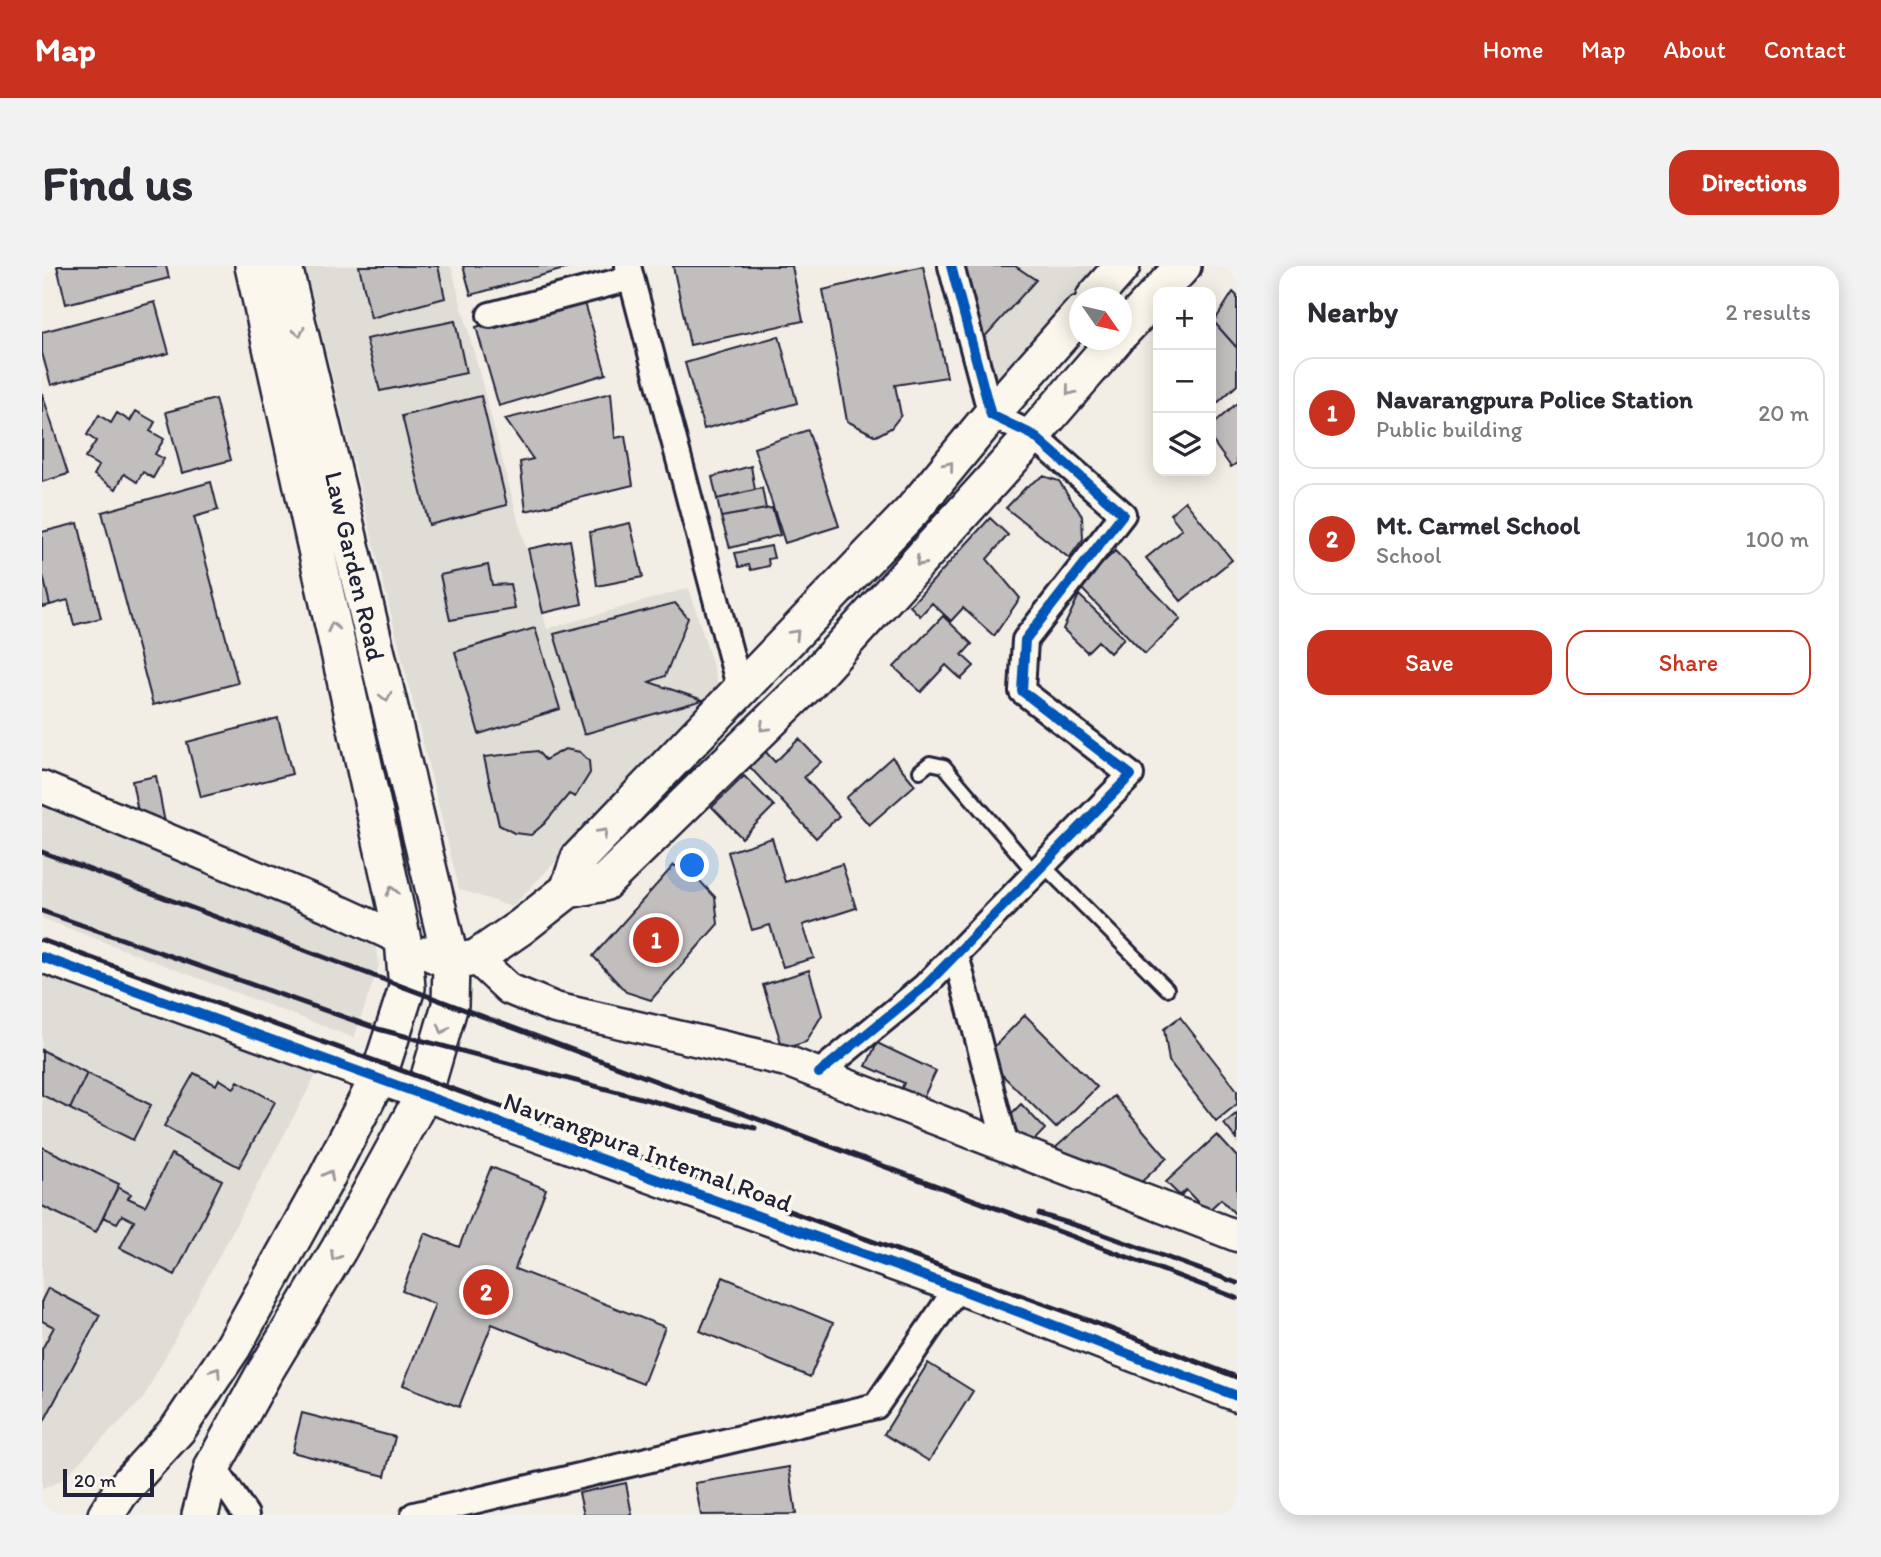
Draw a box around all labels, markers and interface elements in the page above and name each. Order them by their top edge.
text: Map [35,30,96,69]
text: Home [1483,35,1543,64]
text: Map [1581,35,1625,64]
text: About [1663,35,1726,64]
text: Contact [1764,35,1846,64]
button: Directions [1669,150,1839,215]
text: Find us [42,153,193,212]
north arrow [1069,287,1132,350]
map controls [1153,287,1216,476]
button: + [1153,287,1216,350]
text: Nearby [1307,293,1398,330]
text: 2 results [1725,298,1811,326]
one-way arrow [291,326,306,338]
button: − [1153,350,1216,413]
one-way arrow [1065,383,1078,395]
text: Navarangpura Police Station [1376,383,1693,415]
text: 1 [1327,399,1337,427]
text: 20 m [1758,399,1809,427]
button: layers [1153,413,1216,476]
text: Public building [1376,415,1522,443]
one-way arrow [941,462,953,475]
street label: Law Garden Road [318,468,392,664]
text: Mt. Carmel School [1376,509,1580,541]
text: 2 [1326,525,1338,553]
text: 100 m [1745,525,1809,553]
text: School [1376,541,1441,569]
one-way arrow [916,554,928,567]
one-way arrow [327,621,341,633]
one-way arrow [787,629,800,642]
button: Save [1307,630,1552,695]
button: Share [1566,630,1811,695]
one-way arrow [378,691,392,703]
one-way arrow [759,719,772,732]
one-way arrow [595,828,608,841]
your location [675,848,709,882]
one-way arrow [386,885,401,897]
pin: 1 [633,914,679,966]
one-way arrow [436,1023,451,1035]
street label: Navrangpura Internal Road [499,1085,797,1219]
one-way arrow [320,1169,334,1182]
one-way arrow [330,1248,343,1261]
pin: 2 [463,1266,509,1318]
one-way arrow [208,1367,220,1380]
scale bar [63,1466,154,1498]
text: 20 m [74,1469,116,1492]

